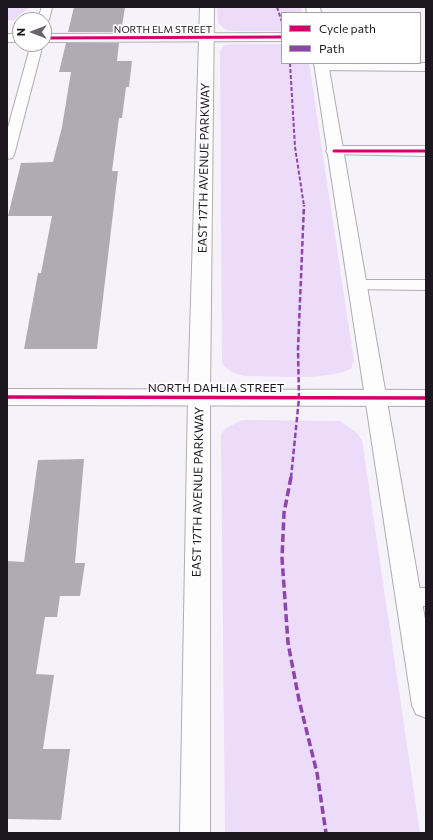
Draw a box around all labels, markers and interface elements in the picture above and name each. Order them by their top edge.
north arrow [12,12,52,52]
legend [281,12,421,64]
text: Cycle path [319,21,376,35]
street label: NORTH ELM STREET [114,24,212,36]
text: N [14,28,27,36]
text: Path [319,41,345,55]
street label: EAST 17TH AVENUE PARKWAY [195,83,213,253]
street label: NORTH DAHLIA STREET [148,381,284,395]
street label: EAST 17TH AVENUE PARKWAY [189,407,207,577]

